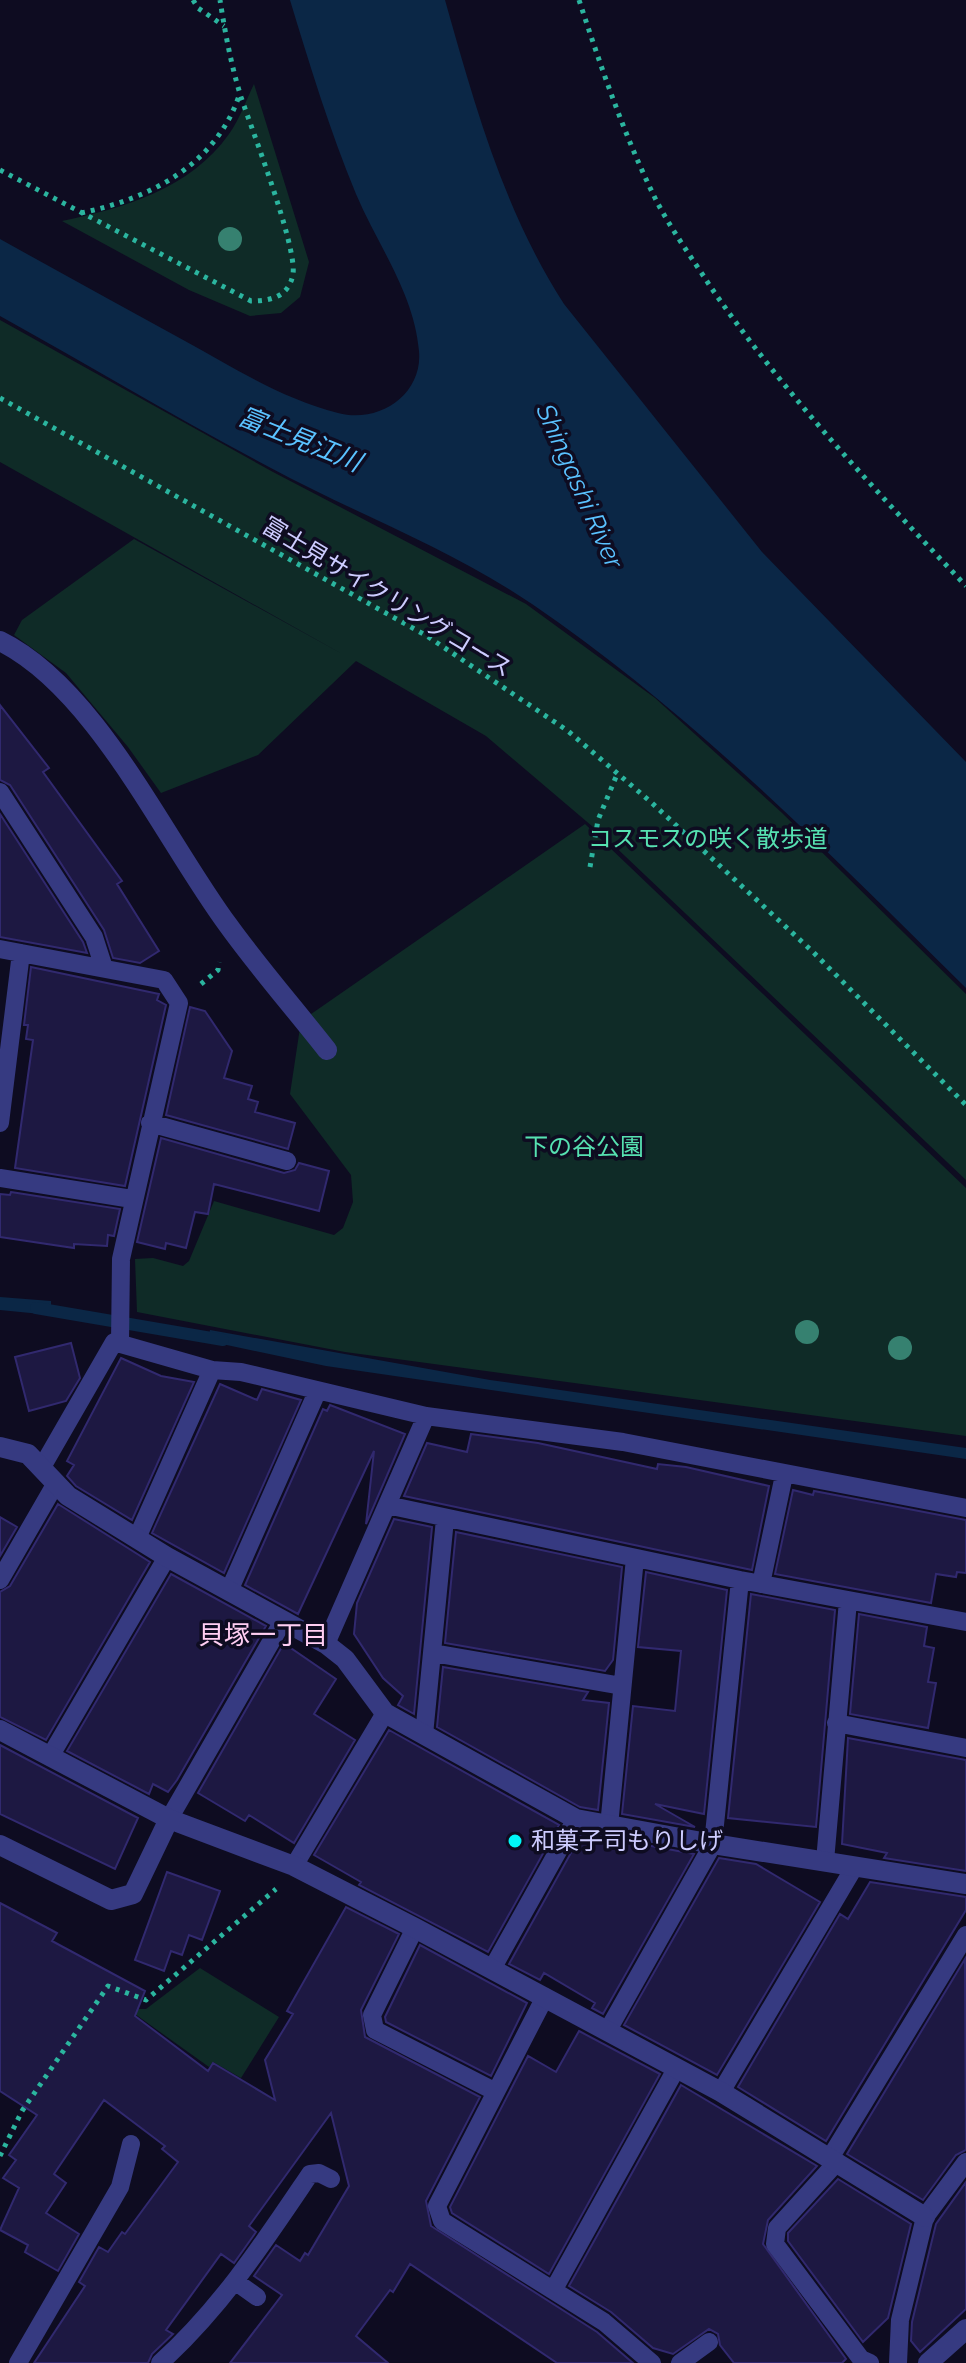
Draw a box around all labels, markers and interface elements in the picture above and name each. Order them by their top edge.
water label: Shingashi River [530,398,630,574]
water label: 富士見江川 [234,401,369,478]
street label: 富士見サイクリングコース [257,510,517,683]
park label: コスモスの咲く散歩道 [588,824,828,853]
park label: 下の谷公園 [524,1132,644,1161]
district label: 貝塚一丁目 [198,1620,328,1650]
place label: 和菓子司もりしげ [531,1826,723,1855]
marker: 和菓子司もりしげ [506,1832,524,1850]

